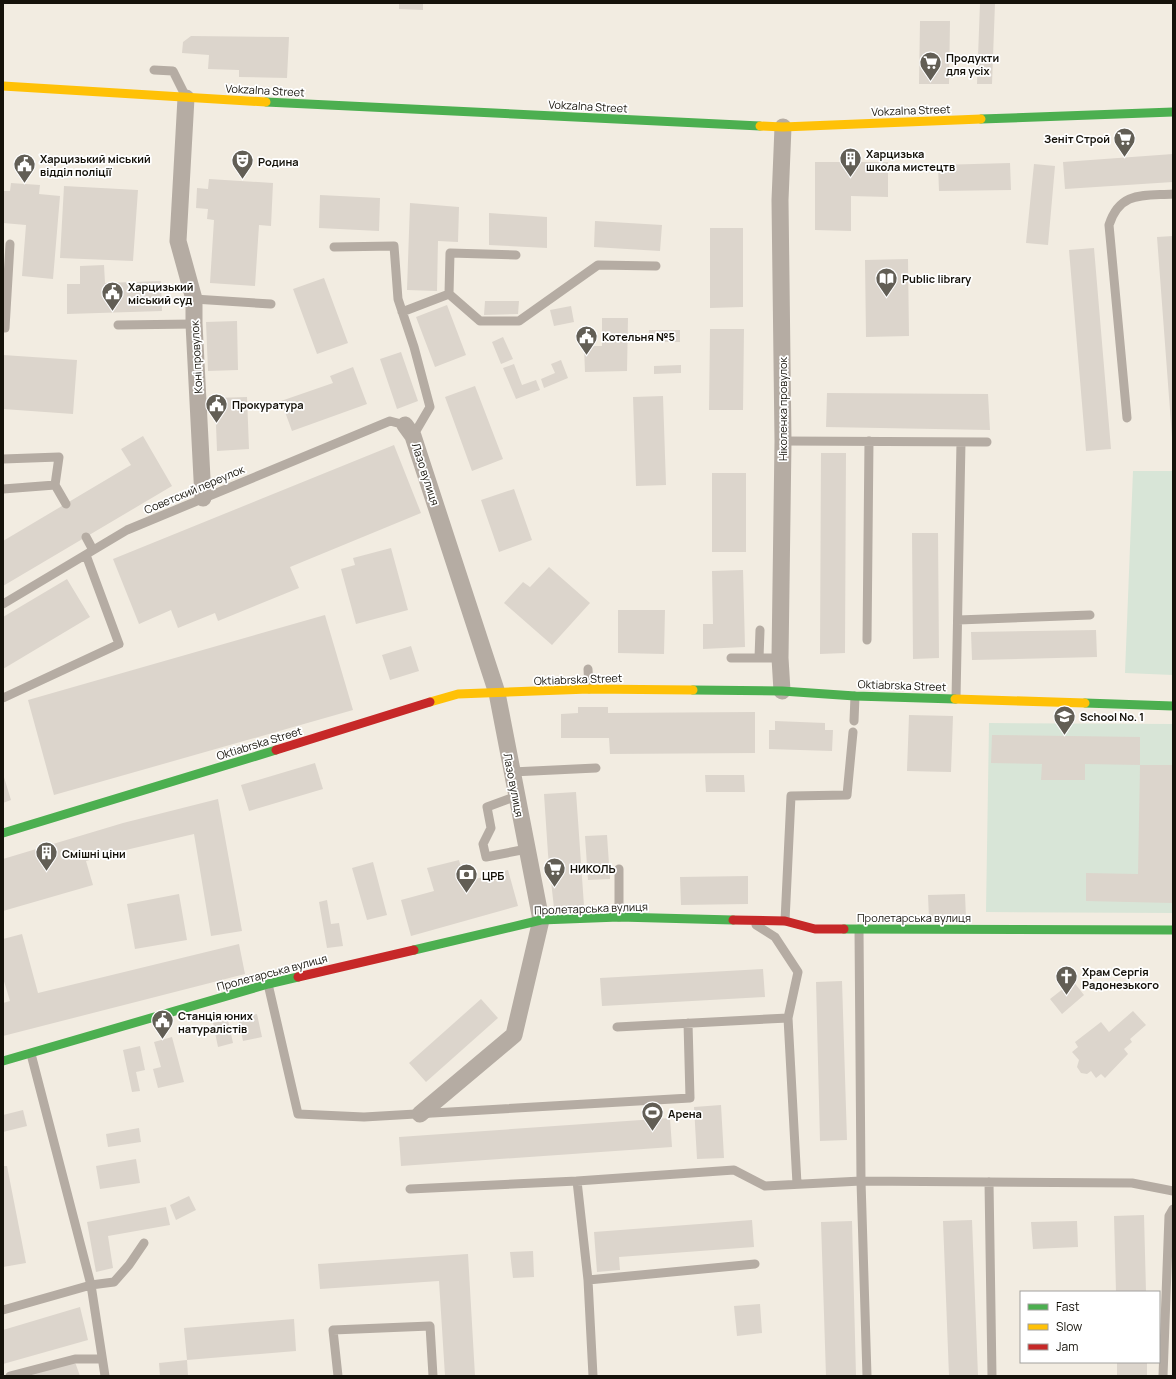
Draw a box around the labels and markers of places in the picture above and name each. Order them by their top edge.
supermarket icon: Продукти для усіх [917,50,943,83]
place label: Продукти для усіх [946,50,999,78]
supermarket icon: Зеніт Строй [1112,125,1138,158]
place label: Зеніт Строй [1044,131,1110,146]
building icon: Харцизька школа мистецтв [838,146,864,179]
place label: Харцизька школа мистецтв [866,146,955,174]
theatre icon: Родина [229,148,255,181]
public building icon: Харцизький міський відділ поліції [12,151,38,184]
place label: Харцизький міський відділ поліції [40,151,151,179]
place label: Родина [258,154,299,169]
library icon: Public library [874,265,900,298]
place label: Public library [902,271,972,286]
public building icon: Харцизький міський суд [99,279,125,312]
place label: Харцизький міський суд [128,279,193,307]
public building icon: Котельня №5 [574,323,600,356]
place label: Котельня №5 [602,329,675,344]
public building icon: Прокуратура [203,391,229,424]
place label: Прокуратура [232,397,304,412]
school or university icon: School No. 1 [1052,703,1078,736]
place label: School No. 1 [1080,709,1144,724]
building icon: Смішні ціни [33,840,59,873]
place label: Смішні ціни [62,846,126,861]
supermarket icon: НИКОЛЬ [542,855,568,888]
place label: НИКОЛЬ [570,861,616,876]
bank icon: ЦРБ [453,862,479,895]
place label: ЦРБ [482,868,504,883]
church icon: Храм Сергія Радонезького [1054,964,1080,997]
place label: Храм Сергія Радонезького [1082,964,1159,992]
public building icon: Станція юних натуралістів [149,1008,175,1041]
place label: Станція юних натуралістів [178,1008,253,1036]
sports icon: Арена [639,1100,665,1133]
place label: Арена [668,1106,702,1121]

